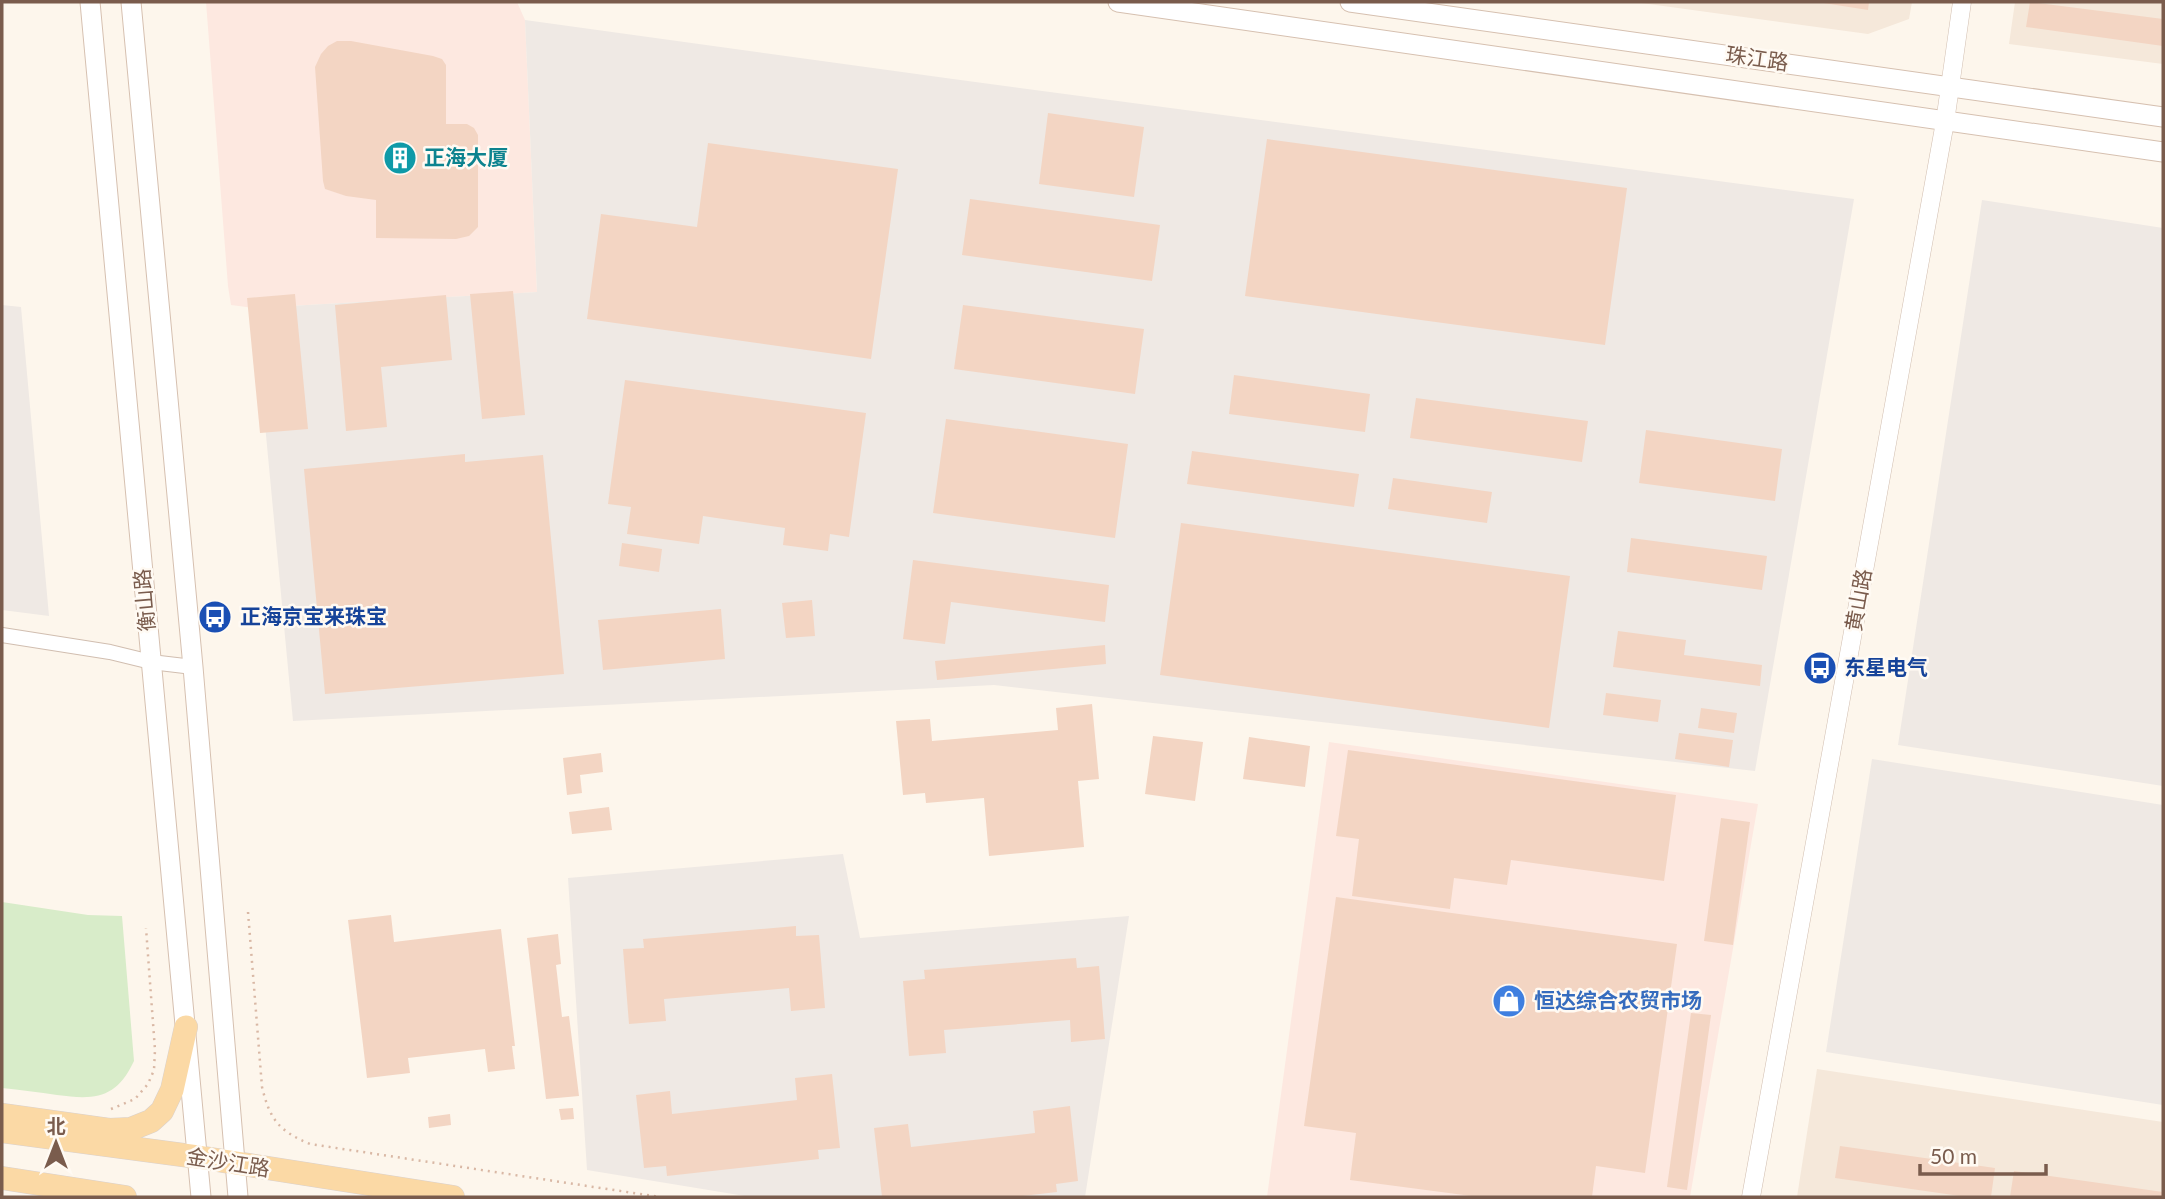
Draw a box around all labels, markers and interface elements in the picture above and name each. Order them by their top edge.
street label: 珠江路 [1724,41,1790,74]
building icon: 正海大厦 [381,139,419,177]
place label: 正海大厦 [424,144,508,169]
street label: 黄山路 [1840,567,1875,633]
street label: 衡山路 [128,568,159,633]
bus stop icon: 正海京宝来珠宝 [196,598,234,636]
place label: 正海京宝来珠宝 [240,603,387,628]
bus stop icon: 东星电气 [1801,649,1839,687]
place label: 东星电气 [1844,654,1928,679]
shop icon: 恒达综合农贸市场 [1490,982,1528,1020]
place label: 恒达综合农贸市场 [1534,987,1702,1012]
north arrow [21,1108,91,1178]
text: 北 [46,1114,66,1137]
scale bar [1920,1132,2046,1176]
street label: 金沙江路 [185,1143,272,1180]
text: 50 m [1930,1143,1977,1168]

